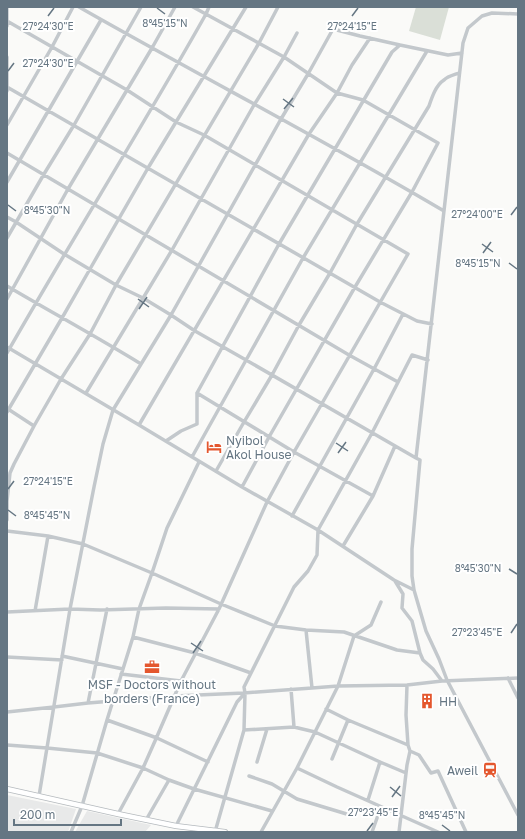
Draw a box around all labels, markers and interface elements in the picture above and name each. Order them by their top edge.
text: 8°45'15"N [142,17,188,29]
text: 27°24'30"E [22,20,74,32]
text: 27°24'15"E [327,20,377,32]
text: 27°24'30"E [22,57,74,69]
text: 8°45'30"N [24,204,70,216]
text: 27°24'00"E [451,208,503,220]
text: 8°45'15"N [455,257,501,269]
place label: Nyibol Akol House [226,433,292,462]
hotel icon: Nyibol Akol House [205,438,223,456]
text: 27°24'15"E [23,475,73,487]
text: 8°45'45"N [24,509,70,521]
text: 8°45'30"N [455,562,501,574]
text: 27°23'45"E [452,626,502,638]
office icon: MSF - Doctors without borders (France) [143,658,161,676]
place label: MSF - Doctors without borders (France) [88,677,216,706]
building icon: HH [418,692,436,710]
place label: HH [439,694,457,709]
station icon: Aweil [481,761,499,779]
place label: Aweil [447,763,478,778]
scale bar [14,801,121,827]
text: 27°23'45"E [348,806,398,818]
text: 200 m [20,807,55,822]
text: 8°45'45"N [419,809,465,821]

